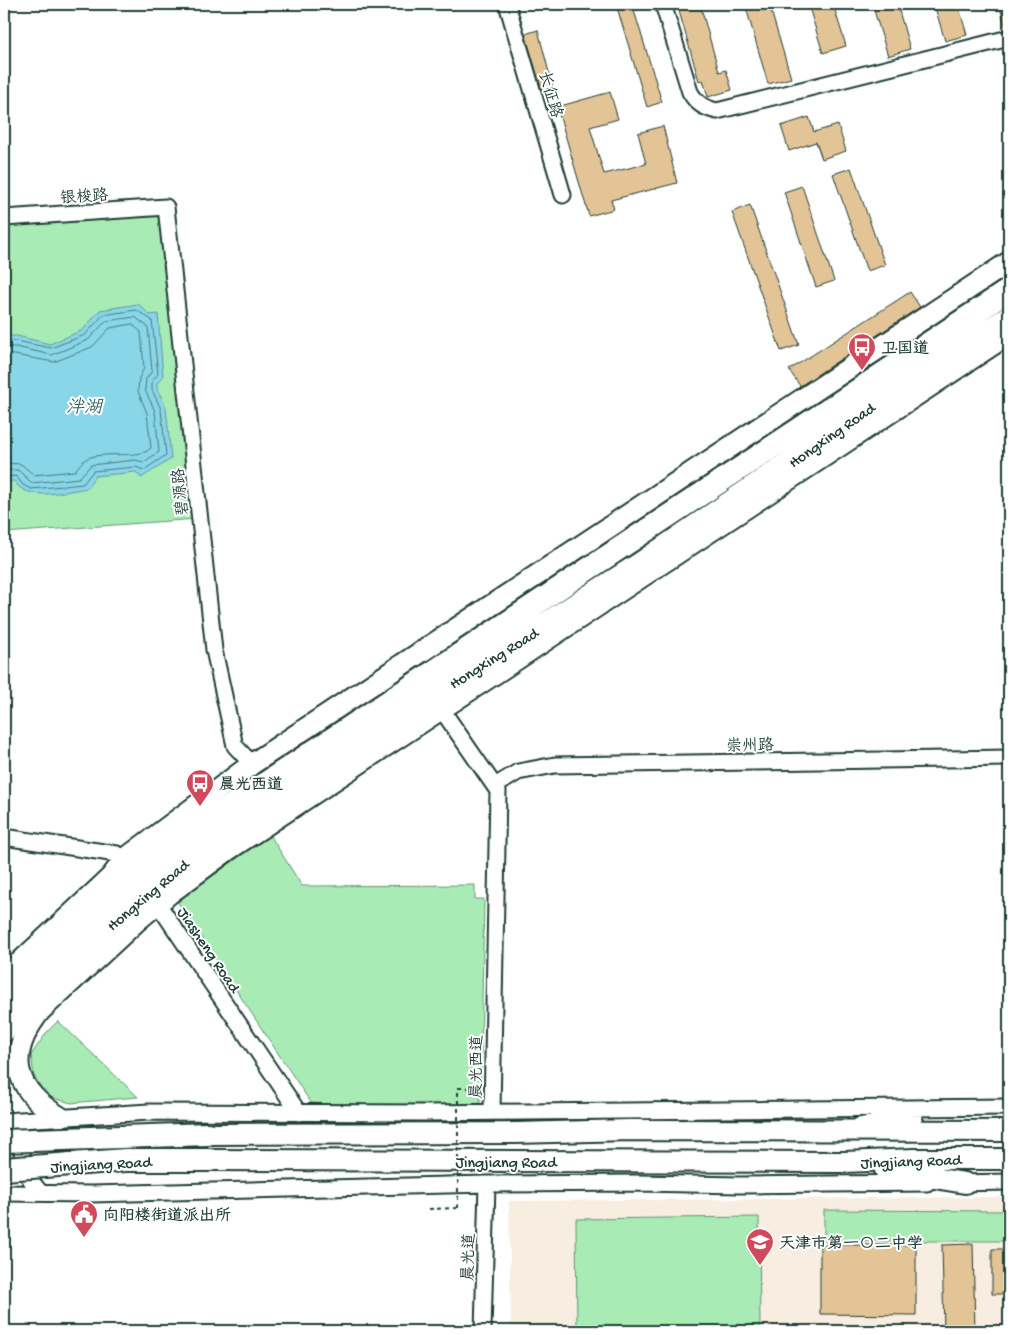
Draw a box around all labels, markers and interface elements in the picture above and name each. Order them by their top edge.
street label: 长征路 [533,69,566,121]
street label: 银梭路 [59,185,109,210]
bus stop icon: 卫国道 [847,332,877,371]
place label: 卫国道 [881,340,929,360]
water label: 泮湖 [66,397,104,419]
street label: Hongxing Road [786,399,881,474]
street label: 碧源路 [169,467,194,517]
street label: Hongxing Road [447,624,544,695]
street label: 崇州路 [726,736,774,757]
bus stop icon: 晨光西道 [185,768,215,807]
place label: 晨光西道 [219,776,283,796]
street label: Hongxing Road [104,856,195,937]
street label: Jiasheng Road [172,905,244,999]
street label: 晨光西道 [467,1035,489,1099]
street label: Jingjiang Road [860,1152,964,1175]
street label: Jingjiang Road [50,1154,154,1179]
street label: Jingjiang Road [455,1155,558,1174]
public building icon: 向阳楼街道派出所 [69,1199,99,1238]
place label: 向阳楼街道派出所 [103,1206,231,1227]
school or university icon: 天津市第一〇二中学 [745,1227,775,1266]
street label: 晨光道 [459,1233,481,1281]
place label: 天津市第一〇二中学 [779,1234,923,1255]

